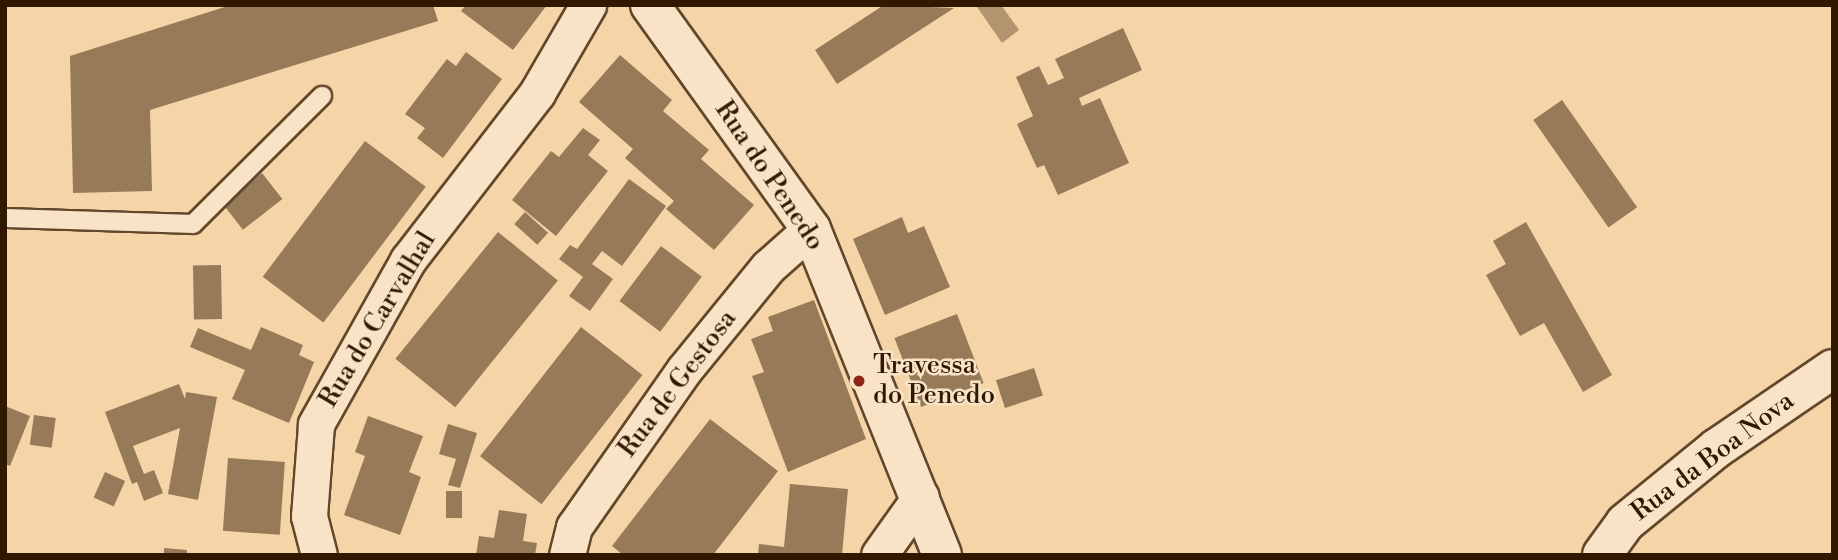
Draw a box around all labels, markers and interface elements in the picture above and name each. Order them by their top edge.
street label: Rua do Penedo [708,95,830,257]
street label: Rua do Carvalhal [313,227,443,413]
street label: Rua de Gestosa [612,304,744,464]
place label: Travessa do Penedo [873,350,995,412]
marker: Travessa do Penedo [851,373,867,389]
street label: Rua da Boa Nova [1626,386,1800,528]

